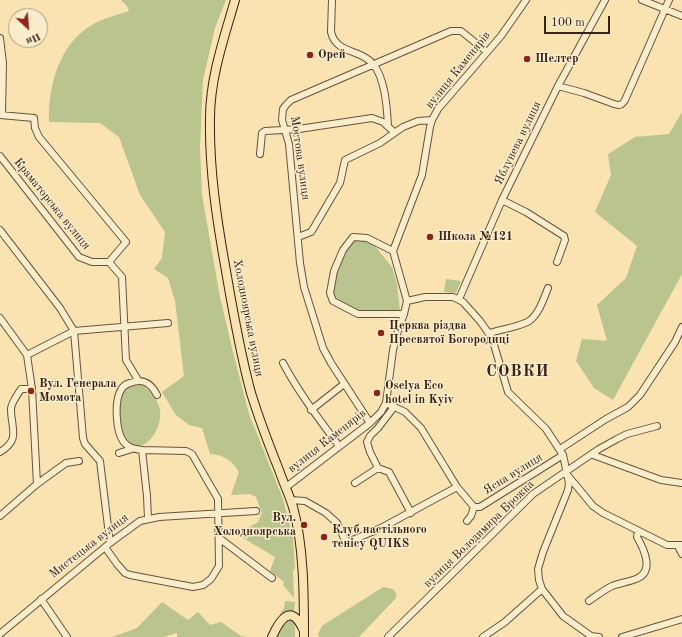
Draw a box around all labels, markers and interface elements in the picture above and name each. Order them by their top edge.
north arrow [8,8,48,48]
scale bar [546,8,612,34]
text: 100 m [551,17,585,29]
street label: вулиця Каменярів [422,28,494,112]
text: Пн [24,30,42,47]
place label: Орей [318,48,346,62]
marker: Орей [305,50,315,60]
place label: Шелтер [535,52,579,66]
marker: Шелтер [522,54,532,64]
street label: Яблунева вулиця [492,99,544,187]
street label: Мостова вулиця [287,115,313,201]
street label: Краматорська вулиця [11,155,93,253]
place label: Школа №121 [438,230,513,244]
marker: Школа №121 [425,232,435,242]
street label: Холодноярська вулиця [230,258,266,378]
place label: Церква різдва Пресвятої Богородиці [389,319,509,347]
marker: Церква різдва Пресвятої Богородиці [376,328,386,338]
district label: СОВКИ [486,362,550,382]
place label: Вул. Генерала Момота [39,377,116,405]
place label: Oselya Eco hotel in Kyiv [385,379,454,407]
marker: Вул. Генерала Момота [26,386,36,396]
marker: Oselya Eco hotel in Kyiv [372,388,382,398]
street label: вулиця Каменярів [285,406,369,476]
street label: Ясна вулиця [481,450,545,498]
street label: вулиця Володимира Брожка [421,477,537,591]
street label: Мистецька вулиця [47,511,131,581]
place label: Вул. Холодноярська [214,511,296,539]
marker: Вул. Холодноярська [299,520,309,530]
place label: Клуб настільного тенісу QUIKS [332,523,427,551]
marker: Клуб настільного тенісу QUIKS [319,532,329,542]

